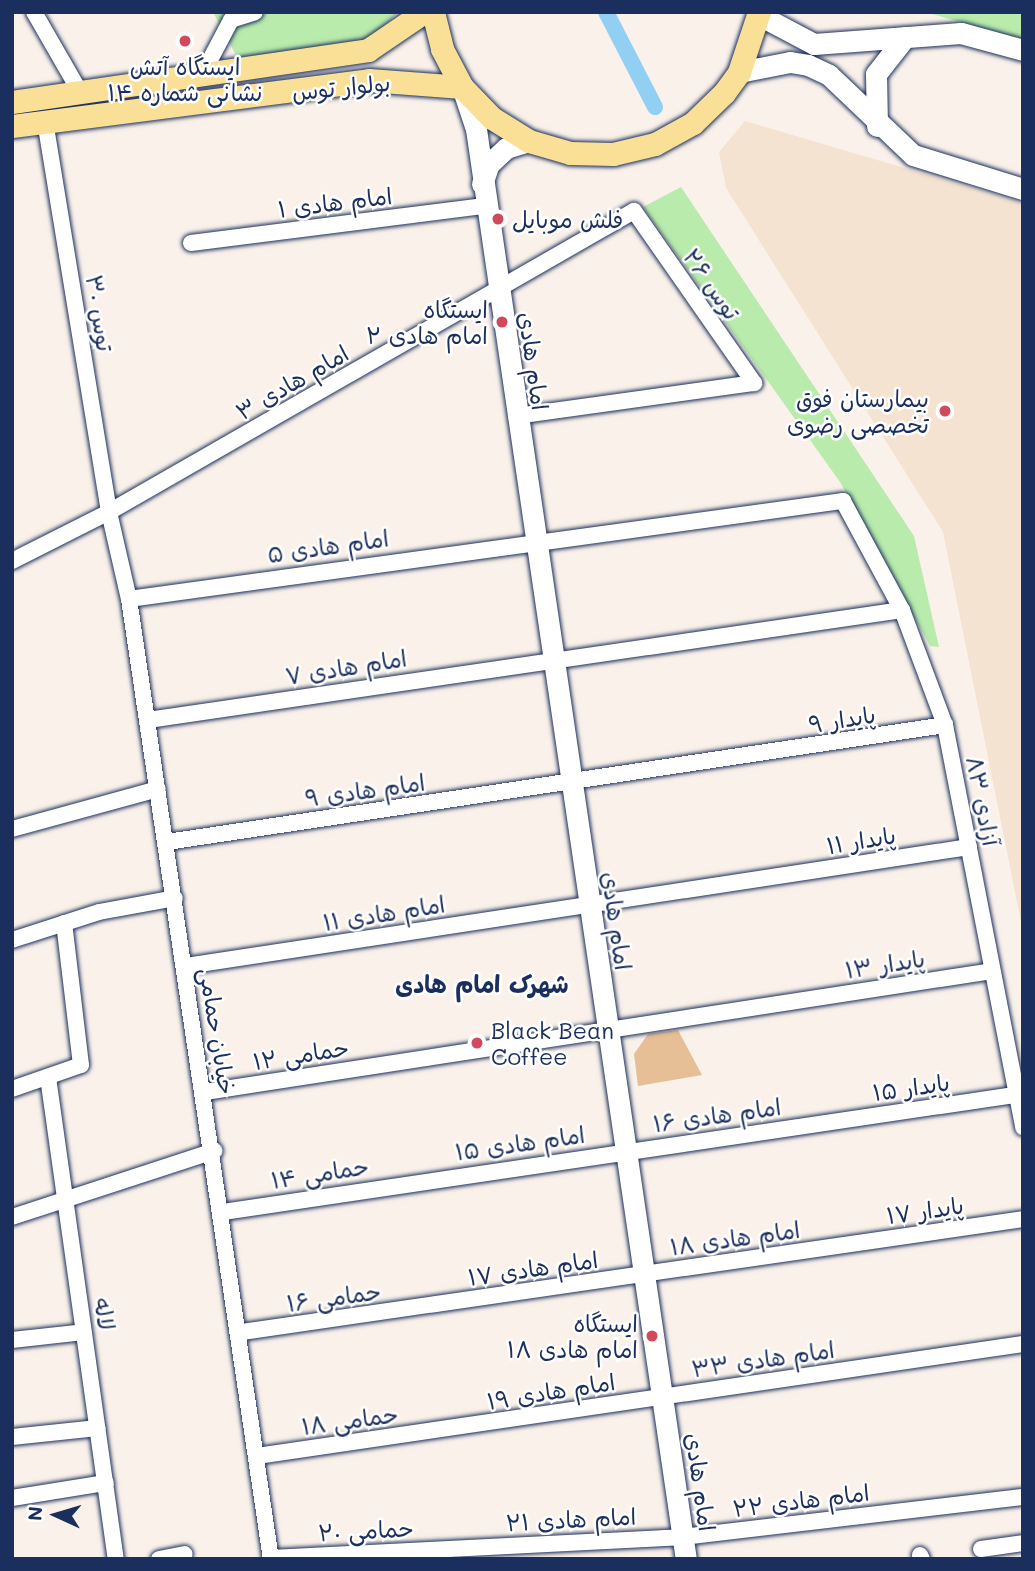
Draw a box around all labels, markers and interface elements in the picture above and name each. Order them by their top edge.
marker: ایستگاه آتش نشانی شماره ۱۴ [177,33,193,49]
place label: ایستگاه آتش نشانی شماره ۱۴ [107,52,263,106]
street label: بولوار توس [290,68,392,106]
street label: امام هادی ۱ [276,181,394,223]
place label: فلش موبایل [512,205,623,233]
marker: فلش موبایل [490,211,506,227]
street label: توس ۲۶ [678,243,746,325]
street label: توس ۳۰ [80,273,120,353]
place label: ایستگاه امام هادی ۲ [366,295,488,349]
street label: امام هادی [513,310,555,412]
marker: ایستگاه امام هادی ۲ [494,314,510,330]
street label: امام هادی ۳ [231,339,353,425]
place label: بیمارستان فوق تخصصی رضوی [787,384,929,438]
marker: بیمارستان فوق تخصصی رضوی [935,401,955,421]
street label: امام هادی ۵ [265,524,391,568]
street label: امام هادی ۷ [283,644,409,690]
street label: پایدار ۹ [806,700,878,738]
street label: آزادی ۸۳ [961,754,1005,848]
street label: امام هادی ۹ [303,768,427,812]
street label: پایدار ۱۱ [824,821,898,859]
street label: امام هادی [596,870,638,972]
street label: امام هادی ۱۱ [321,890,447,936]
street label: پایدار ۱۳ [843,944,927,984]
street label: خیابان حمامی [194,966,242,1096]
district label: شهرک امام هادی [395,970,569,998]
place label: Black Bean Coffee [491,1016,614,1070]
street label: حمامی ۱۲ [251,1033,349,1075]
marker: Black Bean Coffee [469,1035,485,1051]
street label: پایدار ۱۵ [871,1068,951,1106]
street label: امام هادی ۱۶ [651,1092,783,1138]
street label: امام هادی ۱۵ [453,1120,587,1166]
street label: حمامی ۱۴ [269,1152,369,1194]
street label: پایدار ۱۷ [885,1191,965,1229]
street label: امام هادی ۱۸ [668,1215,802,1261]
street label: امام هادی ۱۷ [466,1245,600,1291]
street label: حمامی ۱۶ [285,1277,381,1317]
street label: لاله [89,1296,121,1332]
place label: ایستگاه امام هادی ۱۸ [507,1309,638,1363]
marker: ایستگاه امام هادی ۱۸ [644,1328,660,1344]
street label: امام هادی ۳۳ [690,1335,836,1383]
street label: امام هادی ۱۹ [485,1367,617,1415]
street label: حمامی ۱۸ [300,1400,398,1440]
street label: امام هادی [680,1431,722,1533]
street label: امام هادی ۲۲ [731,1478,871,1522]
north arrow [21,1480,91,1550]
street label: امام هادی ۲۱ [505,1502,637,1536]
text: N [22,1505,48,1522]
street label: حمامی ۲۰ [317,1514,413,1546]

